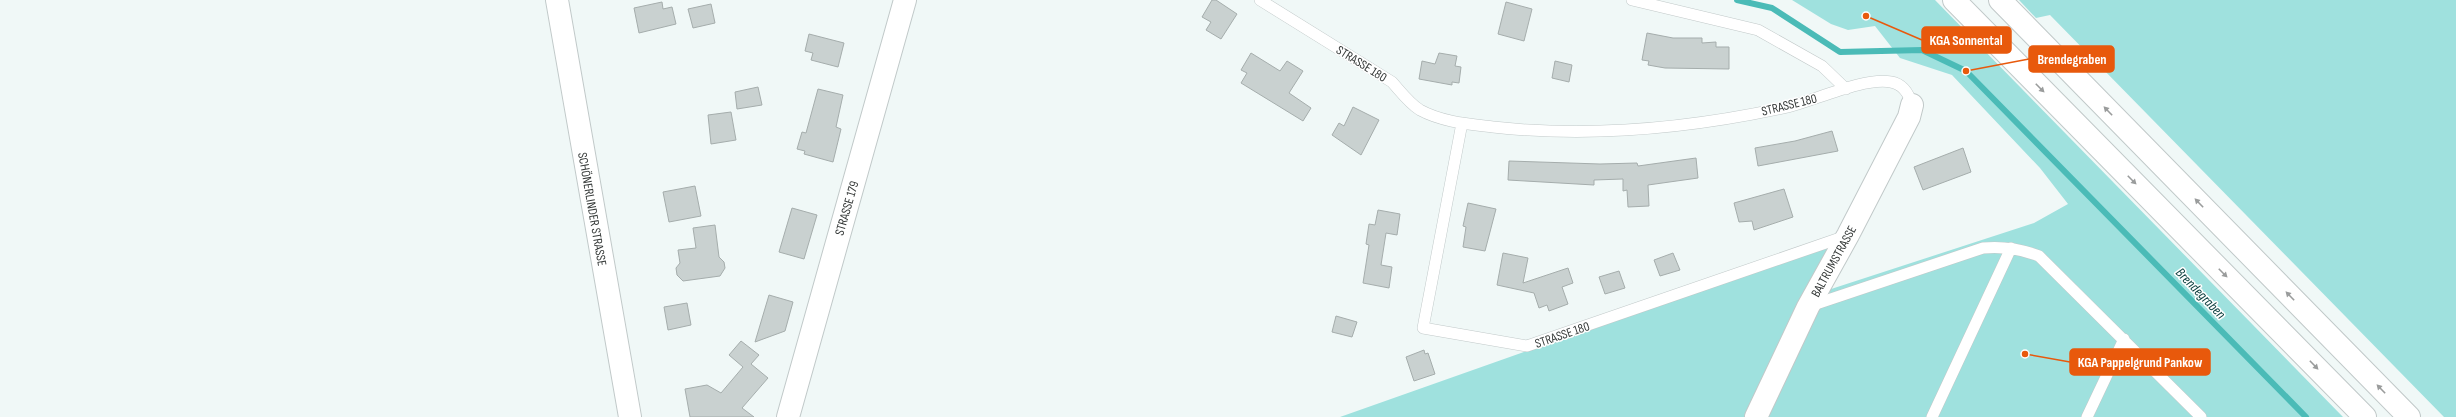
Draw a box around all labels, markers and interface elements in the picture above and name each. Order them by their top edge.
callout: KGA Sonnental [1922,27,2011,53]
text: KGA Sonnental [1929,32,2003,49]
street label: STRASSE 180 [1333,42,1390,86]
callout: Brendegraben [2029,46,2114,72]
text: Brendegraben [2037,51,2107,68]
one-way arrow [2035,83,2045,93]
street label: STRASSE 180 [1760,90,1819,120]
one-way arrow [2103,106,2113,116]
street label: SCHÖNERLINDER STRASSE [574,151,611,267]
one-way arrow [2127,175,2137,185]
street label: STRASSE 179 [832,179,862,237]
one-way arrow [2194,198,2204,208]
street label: BALTRUMSTRASSE [1808,223,1860,300]
water label: Brendegraben [2172,264,2229,323]
one-way arrow [2218,268,2228,278]
one-way arrow [2285,291,2295,301]
street label: STRASSE 180 [1533,318,1592,352]
callout: KGA Pappelgrund Pankow [2070,349,2210,375]
text: KGA Pappelgrund Pankow [2078,354,2203,371]
one-way arrow [2309,360,2319,370]
one-way arrow [2376,384,2386,394]

